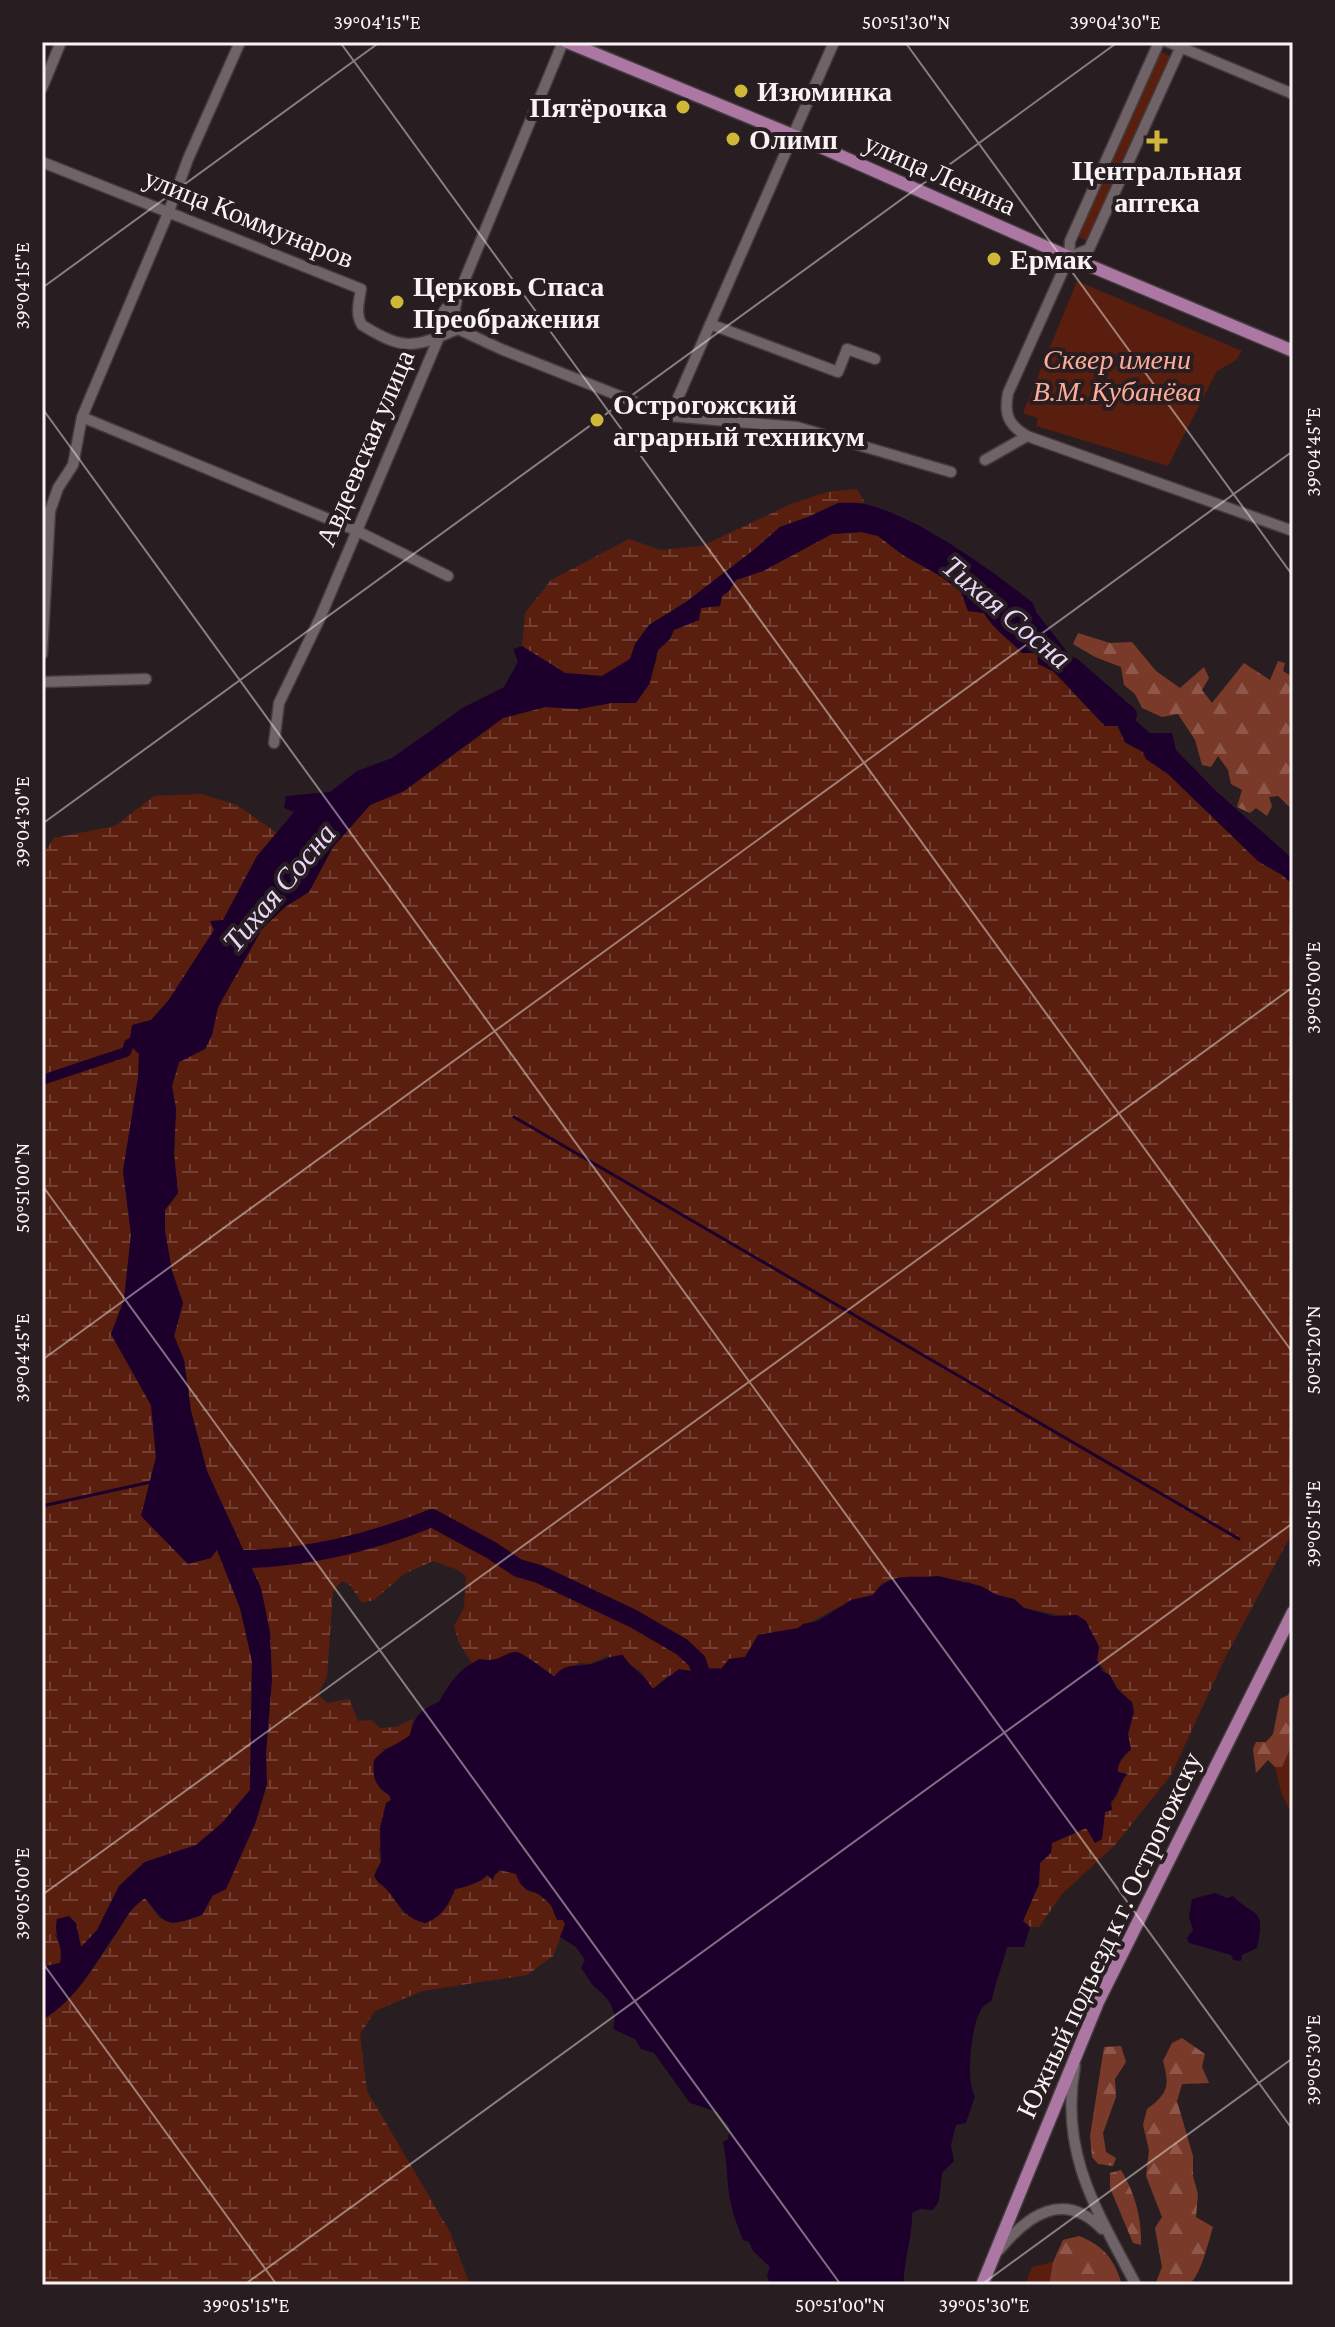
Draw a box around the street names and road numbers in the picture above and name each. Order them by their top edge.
street label: улица Ленина [859,127,1021,222]
street label: улица Коммунаров [140,162,358,274]
street label: Авдеевская улица [310,345,421,551]
street label: Южный подъезд к г. Острогожску [1010,1747,1208,2123]

